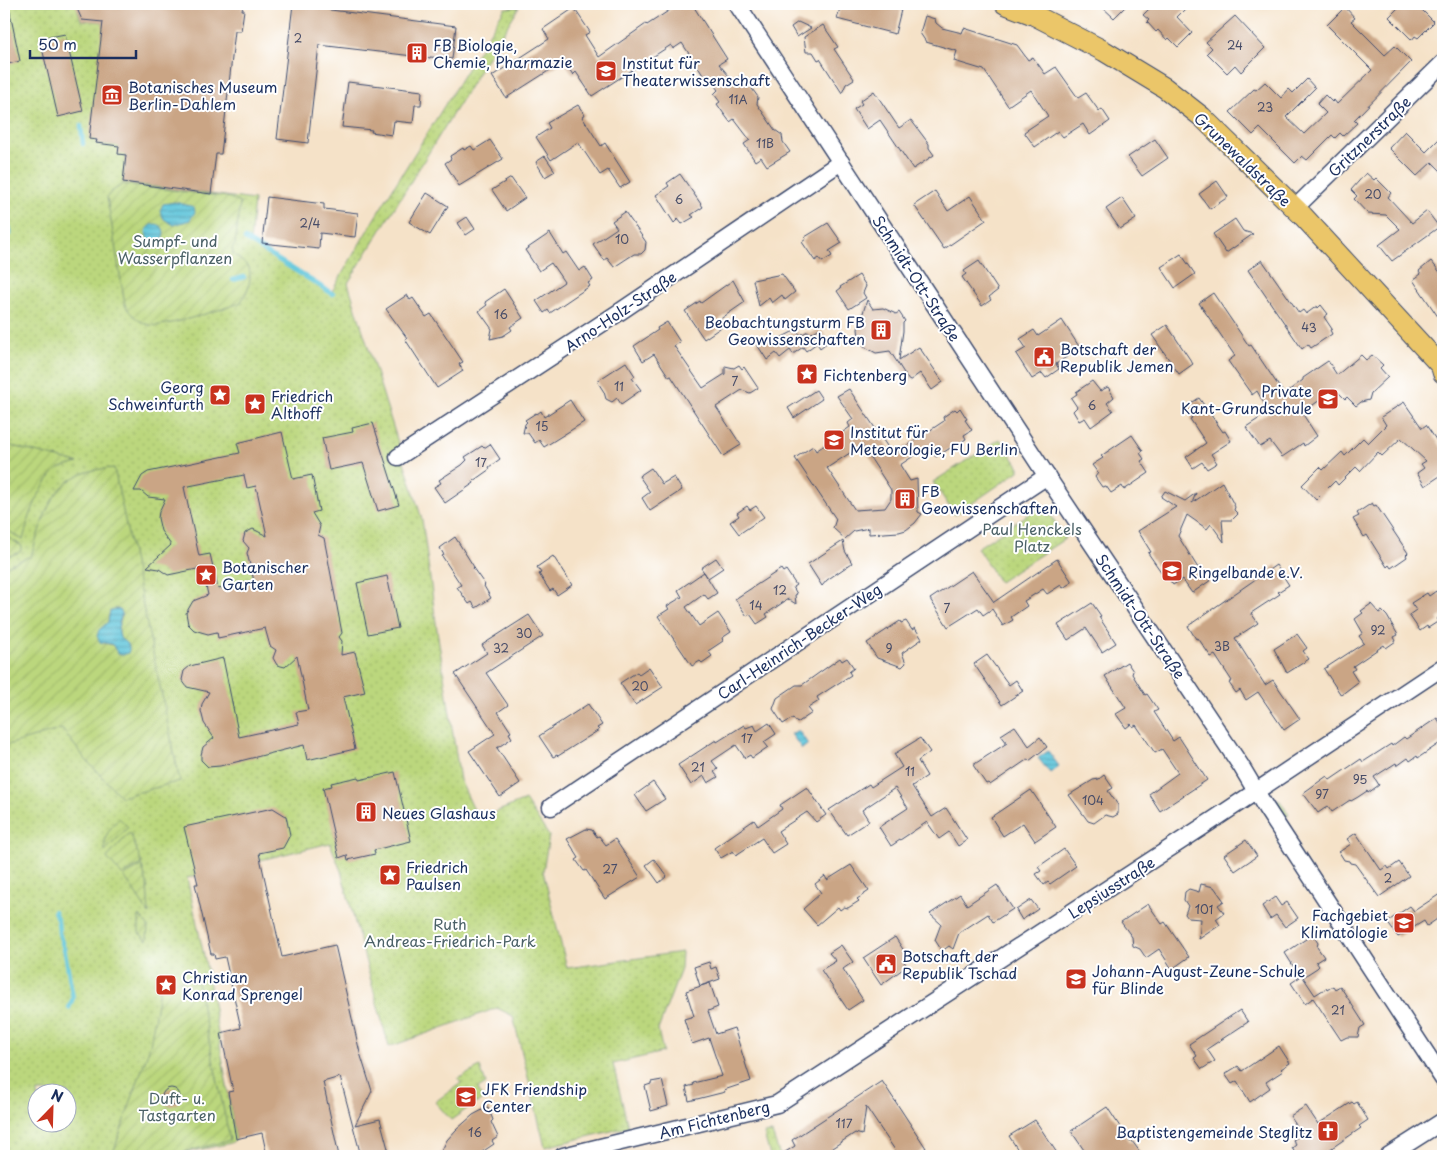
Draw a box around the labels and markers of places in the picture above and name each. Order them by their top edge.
place label: FB Biologie, Chemie, Pharmazie [433,33,572,73]
building icon: FB Biologie, Chemie, Pharmazie [405,41,429,65]
place label: Institut für Theaterwissenschaft [622,51,770,91]
school or university icon: Institut für Theaterwissenschaft [594,59,618,83]
place label: Botanisches Museum Berlin-Dahlem [128,75,277,115]
museum icon: Botanisches Museum Berlin-Dahlem [100,83,124,107]
place label: Beobachtungsturm FB Geowissenschaften [704,310,865,350]
building icon: Beobachtungsturm FB Geowissenschaften [869,318,893,342]
place label: Botschaft der Republik Jemen [1060,337,1174,377]
public building icon: Botschaft der Republik Jemen [1032,345,1056,369]
place icon: Fichtenberg [795,362,819,386]
place label: Fichtenberg [823,363,907,386]
place label: Georg Schweinfurth [108,375,204,415]
place label: Private Kant-Grundschule [1181,379,1312,419]
place icon: Georg Schweinfurth [208,383,232,407]
place label: Friedrich Althoff [271,384,333,424]
school or university icon: Private Kant-Grundschule [1316,387,1340,411]
place icon: Friedrich Althoff [243,392,267,416]
place label: Institut für Meteorologie, FU Berlin [850,420,1018,460]
school or university icon: Institut für Meteorologie, FU Berlin [822,428,846,452]
place label: FB Geowissenschaften [921,479,1058,519]
building icon: FB Geowissenschaften [893,487,917,511]
place label: Botanischer Garten [222,555,309,595]
school or university icon: Ringelbande e.V. [1160,559,1184,583]
place label: Ringelbande e.V. [1188,560,1303,583]
place icon: Botanischer Garten [194,563,218,587]
building icon: Neues Glashaus [354,800,378,824]
place label: Neues Glashaus [382,801,496,824]
place label: Friedrich Paulsen [406,855,468,895]
place icon: Friedrich Paulsen [378,863,402,887]
place label: Fachgebiet Klimatologie [1301,903,1388,943]
school or university icon: Fachgebiet Klimatologie [1392,911,1416,935]
place label: Botschaft der Republik Tschad [902,944,1017,984]
public building icon: Botschaft der Republik Tschad [874,952,898,976]
place label: Johann-August-Zeune-Schule für Blinde [1092,959,1305,999]
place label: Christian Konrad Sprengel [182,965,303,1005]
school or university icon: Johann-August-Zeune-Schule für Blinde [1064,967,1088,991]
place icon: Christian Konrad Sprengel [154,973,178,997]
place label: JFK Friendship Center [482,1077,587,1117]
school or university icon: JFK Friendship Center [454,1085,478,1109]
church icon: Baptistengemeinde Steglitz [1316,1119,1340,1143]
place label: Baptistengemeinde Steglitz [1116,1120,1312,1143]

